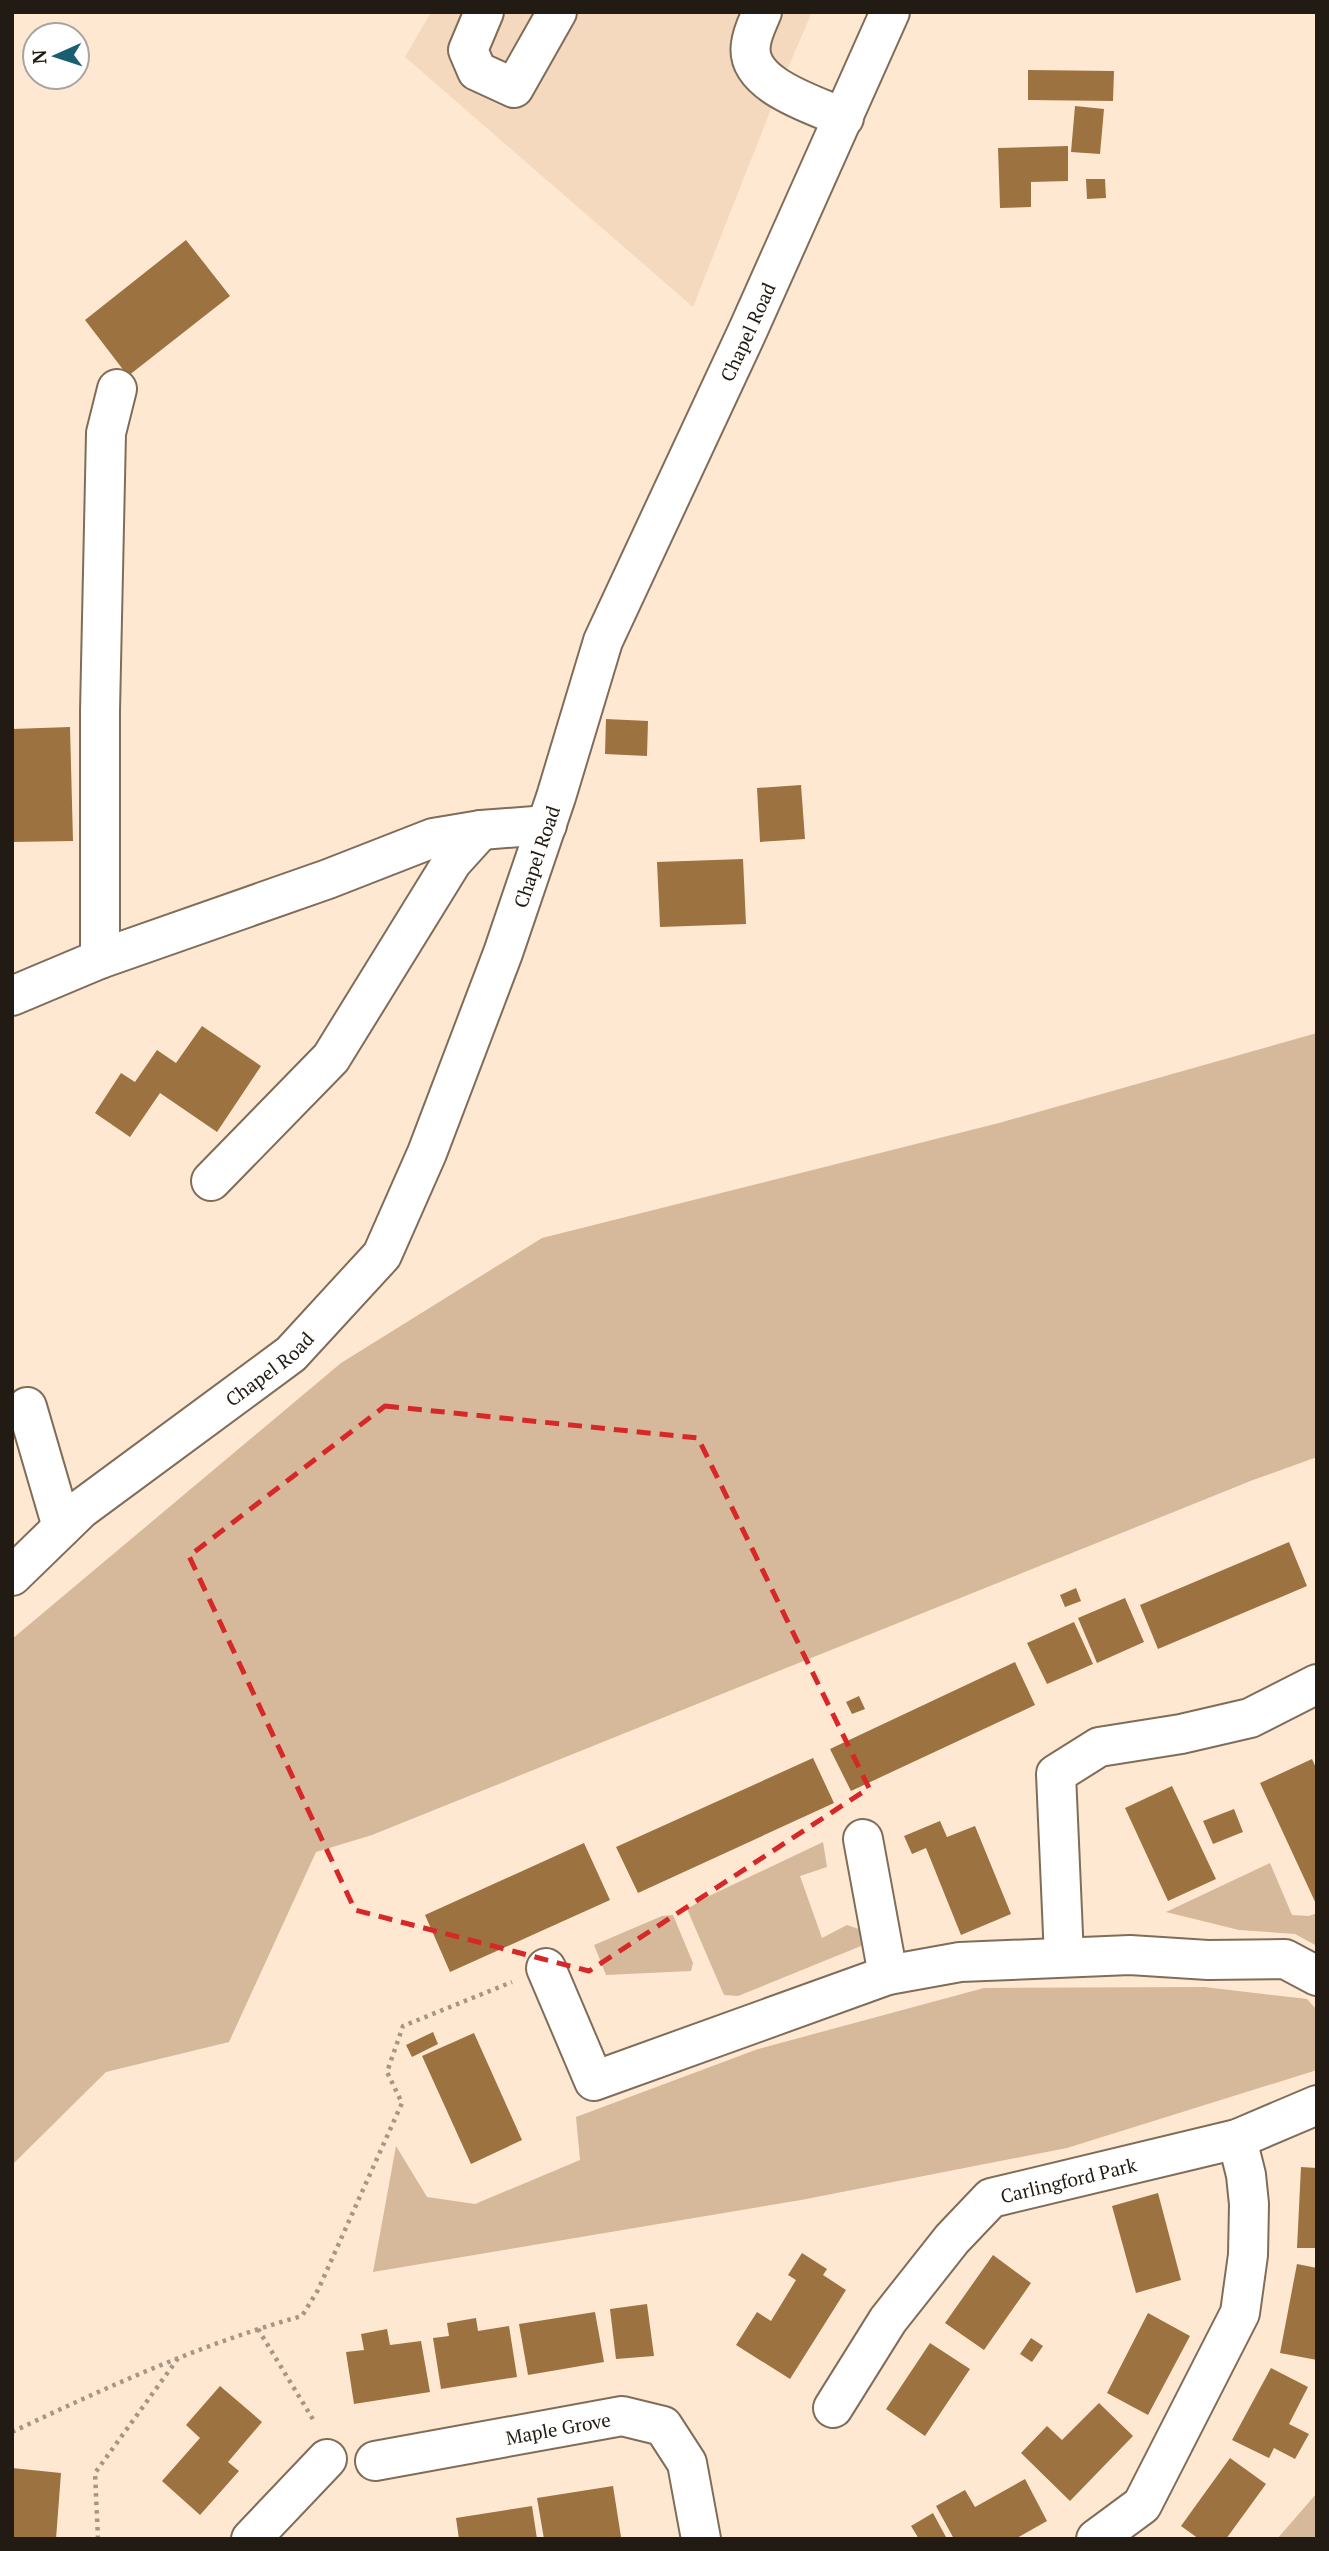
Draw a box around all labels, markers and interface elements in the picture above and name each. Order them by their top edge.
north arrow [21,21,91,91]
text: N [26,48,51,65]
street label: Chapel Road [713,278,780,385]
street label: Chapel Road [507,802,565,911]
street label: Chapel Road [220,1325,319,1411]
street label: Carlingford Park [998,2151,1139,2208]
street label: Maple Grove [504,2406,612,2449]

